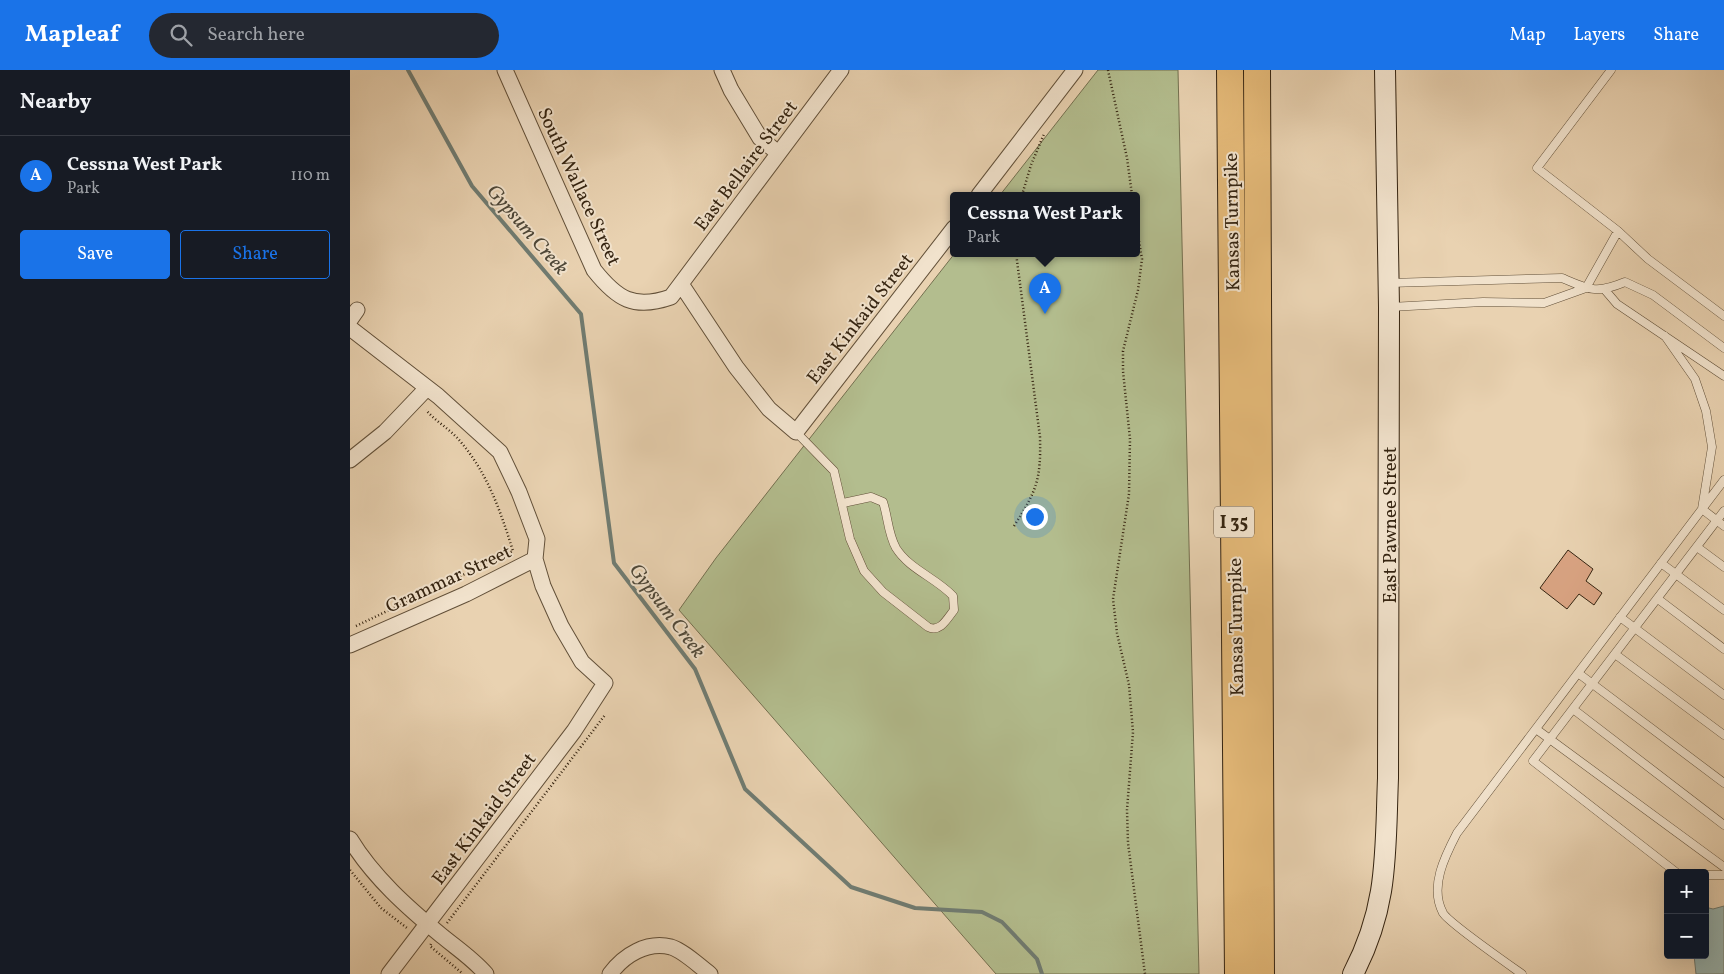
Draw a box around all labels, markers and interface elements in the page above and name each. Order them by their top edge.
search box [149,13,499,58]
text: Mapleaf [25,18,119,52]
icon: search [167,21,195,49]
text: Search here [207,22,305,48]
text: Map [1509,23,1545,48]
text: Layers [1573,23,1625,48]
text: Share [1653,23,1699,48]
text: Nearby [20,88,91,117]
street label: East Bellaire Street [689,95,805,237]
street label: South Wallace Street [530,104,626,270]
text: Cessna West Park [67,152,222,178]
street label: Kansas Turnpike [1219,152,1247,291]
text: A [30,165,42,187]
text: 110 m [291,165,330,187]
text: Park [67,178,100,200]
water label: Gypsum Creek [479,179,574,282]
popup [950,192,1140,257]
text: Cessna West Park [967,201,1123,227]
text: Park [967,227,1000,249]
button: Save [20,230,170,279]
button: Share [180,230,330,279]
street label: East Kinkaid Street [801,248,920,390]
pin: A [1029,273,1061,314]
street label: East Pawnee Street [1378,446,1404,604]
your location [1022,504,1048,530]
road number: I 35 [1214,507,1254,538]
street label: Grammar Street [382,539,516,620]
street label: Kansas Turnpike [1223,557,1251,696]
water label: Gypsum Creek [621,558,711,664]
street label: East Kinkaid Street [426,748,543,891]
map controls [1664,869,1709,959]
button: + [1664,869,1709,914]
button: − [1664,914,1709,959]

